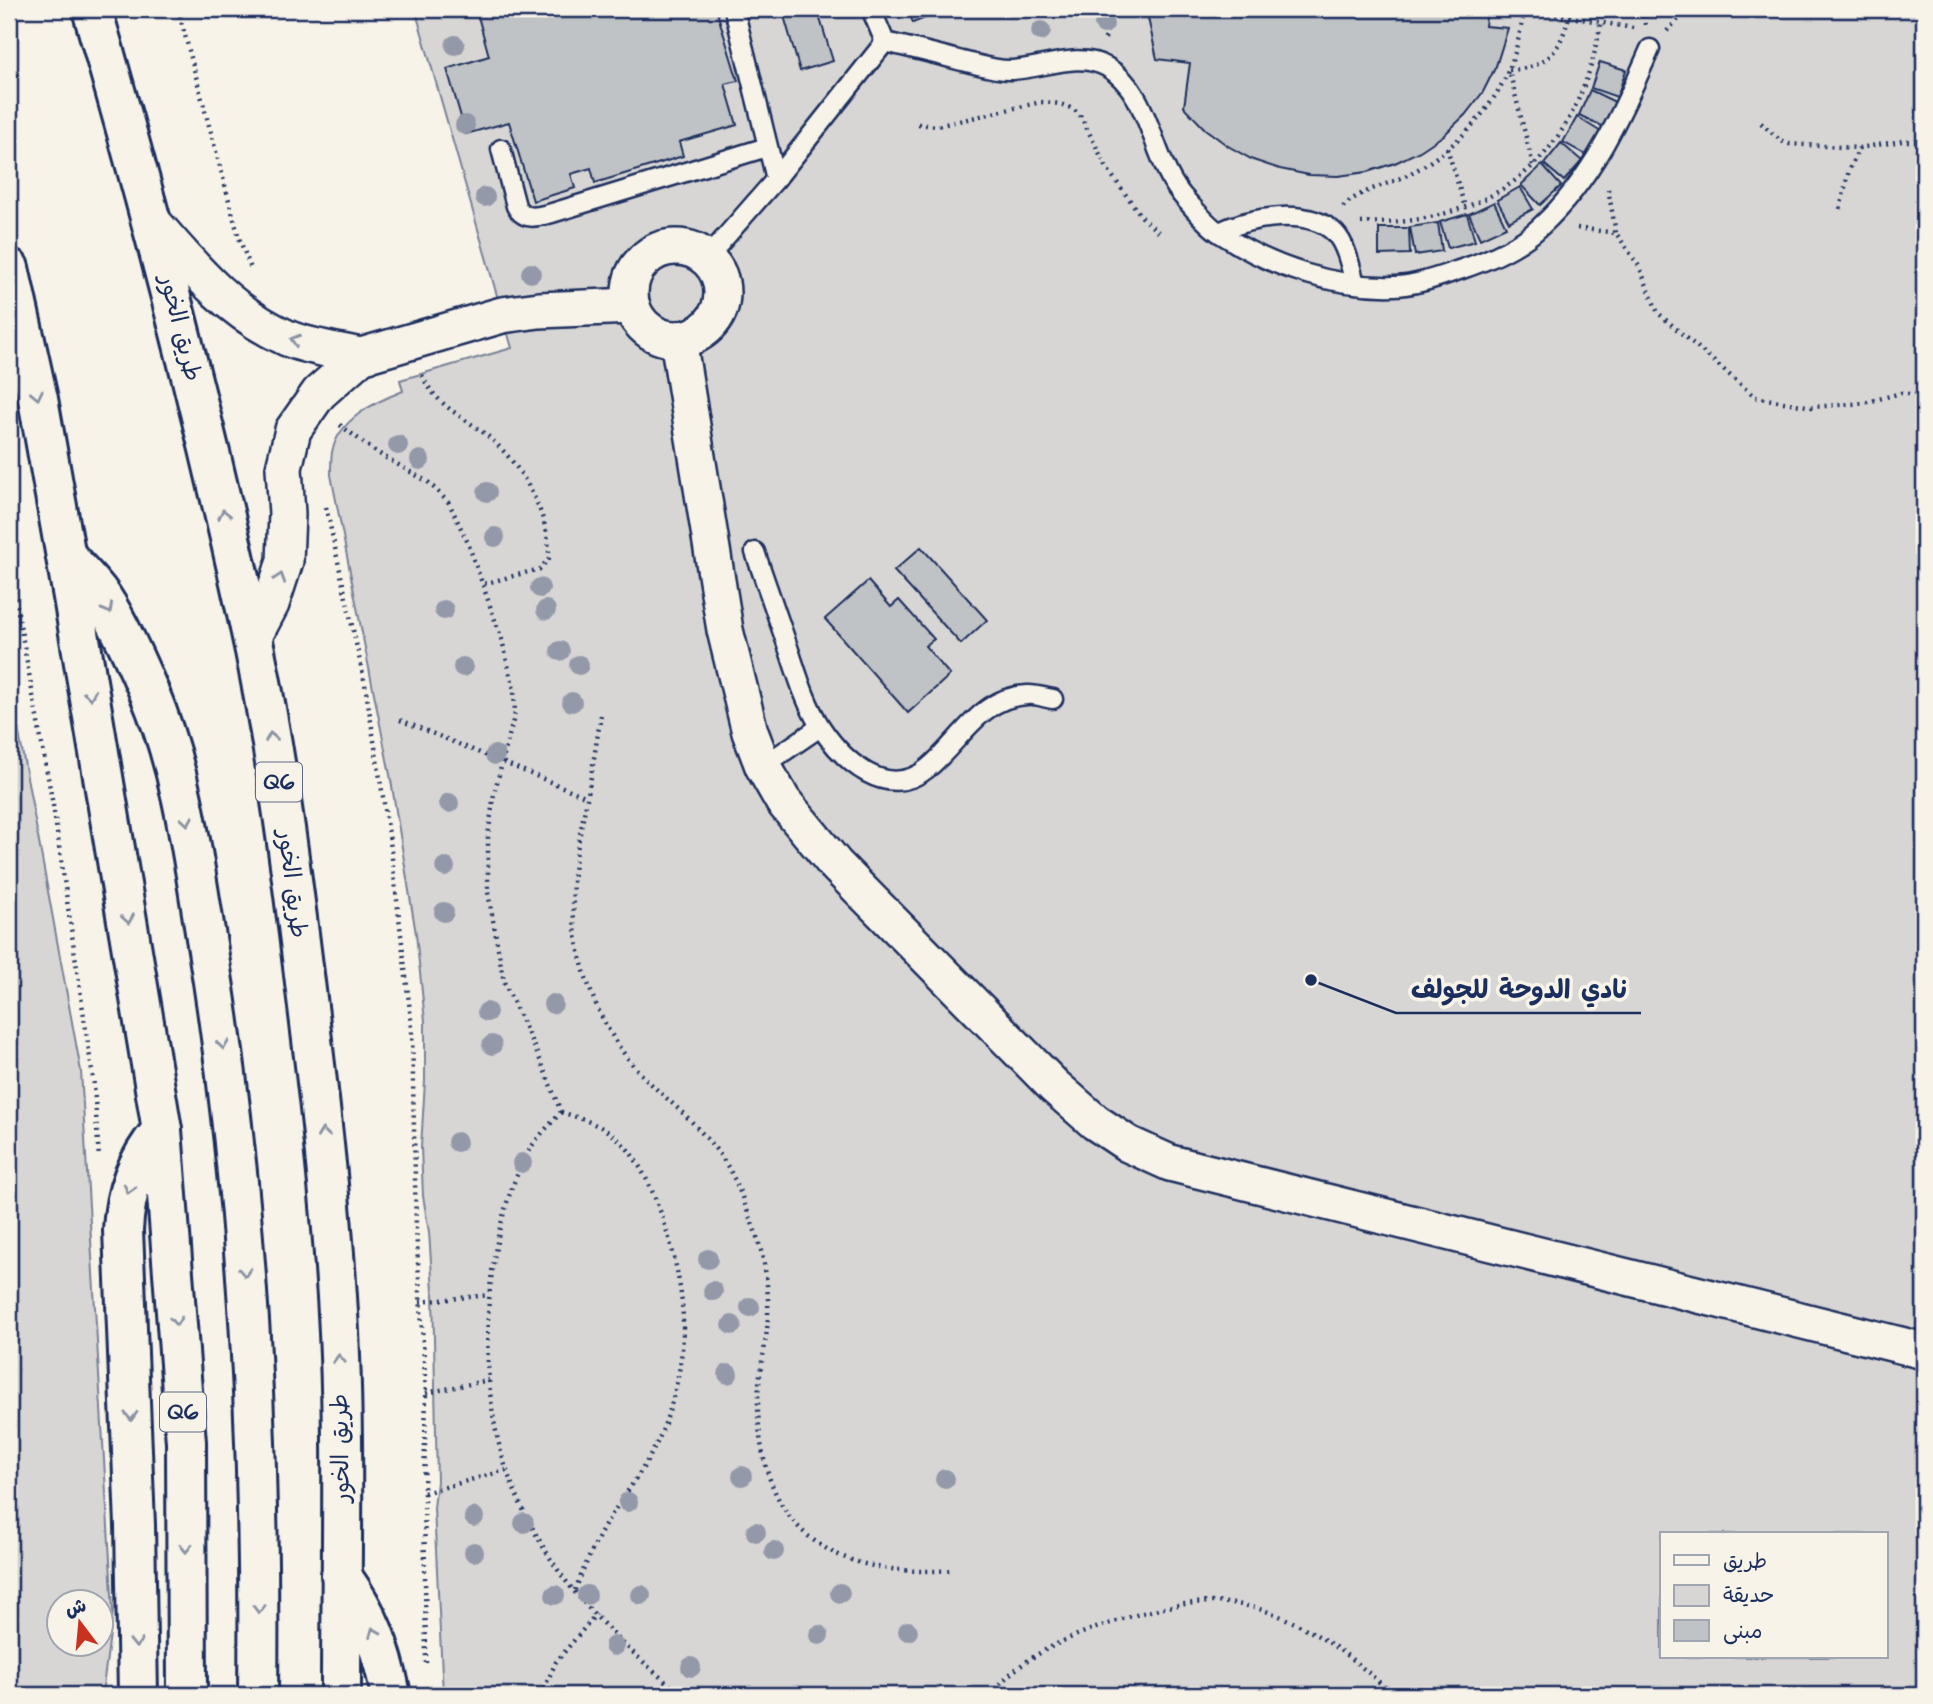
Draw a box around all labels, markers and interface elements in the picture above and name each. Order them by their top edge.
street label: طريق الخور [150,269,210,385]
one-way arrow [289,333,301,348]
one-way arrow [28,389,43,401]
one-way arrow [218,508,233,520]
one-way arrow [271,572,286,584]
one-way arrow [99,602,113,614]
one-way arrow [82,689,97,701]
one-way arrow [264,731,279,743]
road number: Q6 [256,762,302,802]
one-way arrow [179,815,194,827]
street label: طريق الخور [268,826,316,940]
one-way arrow [120,913,135,925]
callout: نادي الدوحة للجولف [1396,966,1641,1013]
text: نادي الدوحة للجولف [1411,972,1627,1008]
one-way arrow [215,1040,230,1051]
one-way arrow [316,1127,331,1138]
one-way arrow [123,1183,137,1195]
one-way arrow [237,1267,252,1278]
one-way arrow [168,1315,183,1326]
one-way arrow [332,1354,347,1365]
road number: Q6 [160,1392,206,1432]
street label: طريق الخور [323,1393,359,1505]
one-way arrow [123,1410,138,1421]
legend [1660,1532,1888,1658]
one-way arrow [178,1543,194,1553]
text: طريق [1723,1547,1767,1576]
text: حديقة [1723,1581,1774,1610]
north arrow [46,1588,116,1658]
text: ش [62,1592,90,1624]
one-way arrow [251,1604,267,1615]
text: مبنى [1723,1617,1762,1646]
one-way arrow [368,1626,382,1638]
one-way arrow [128,1638,144,1649]

